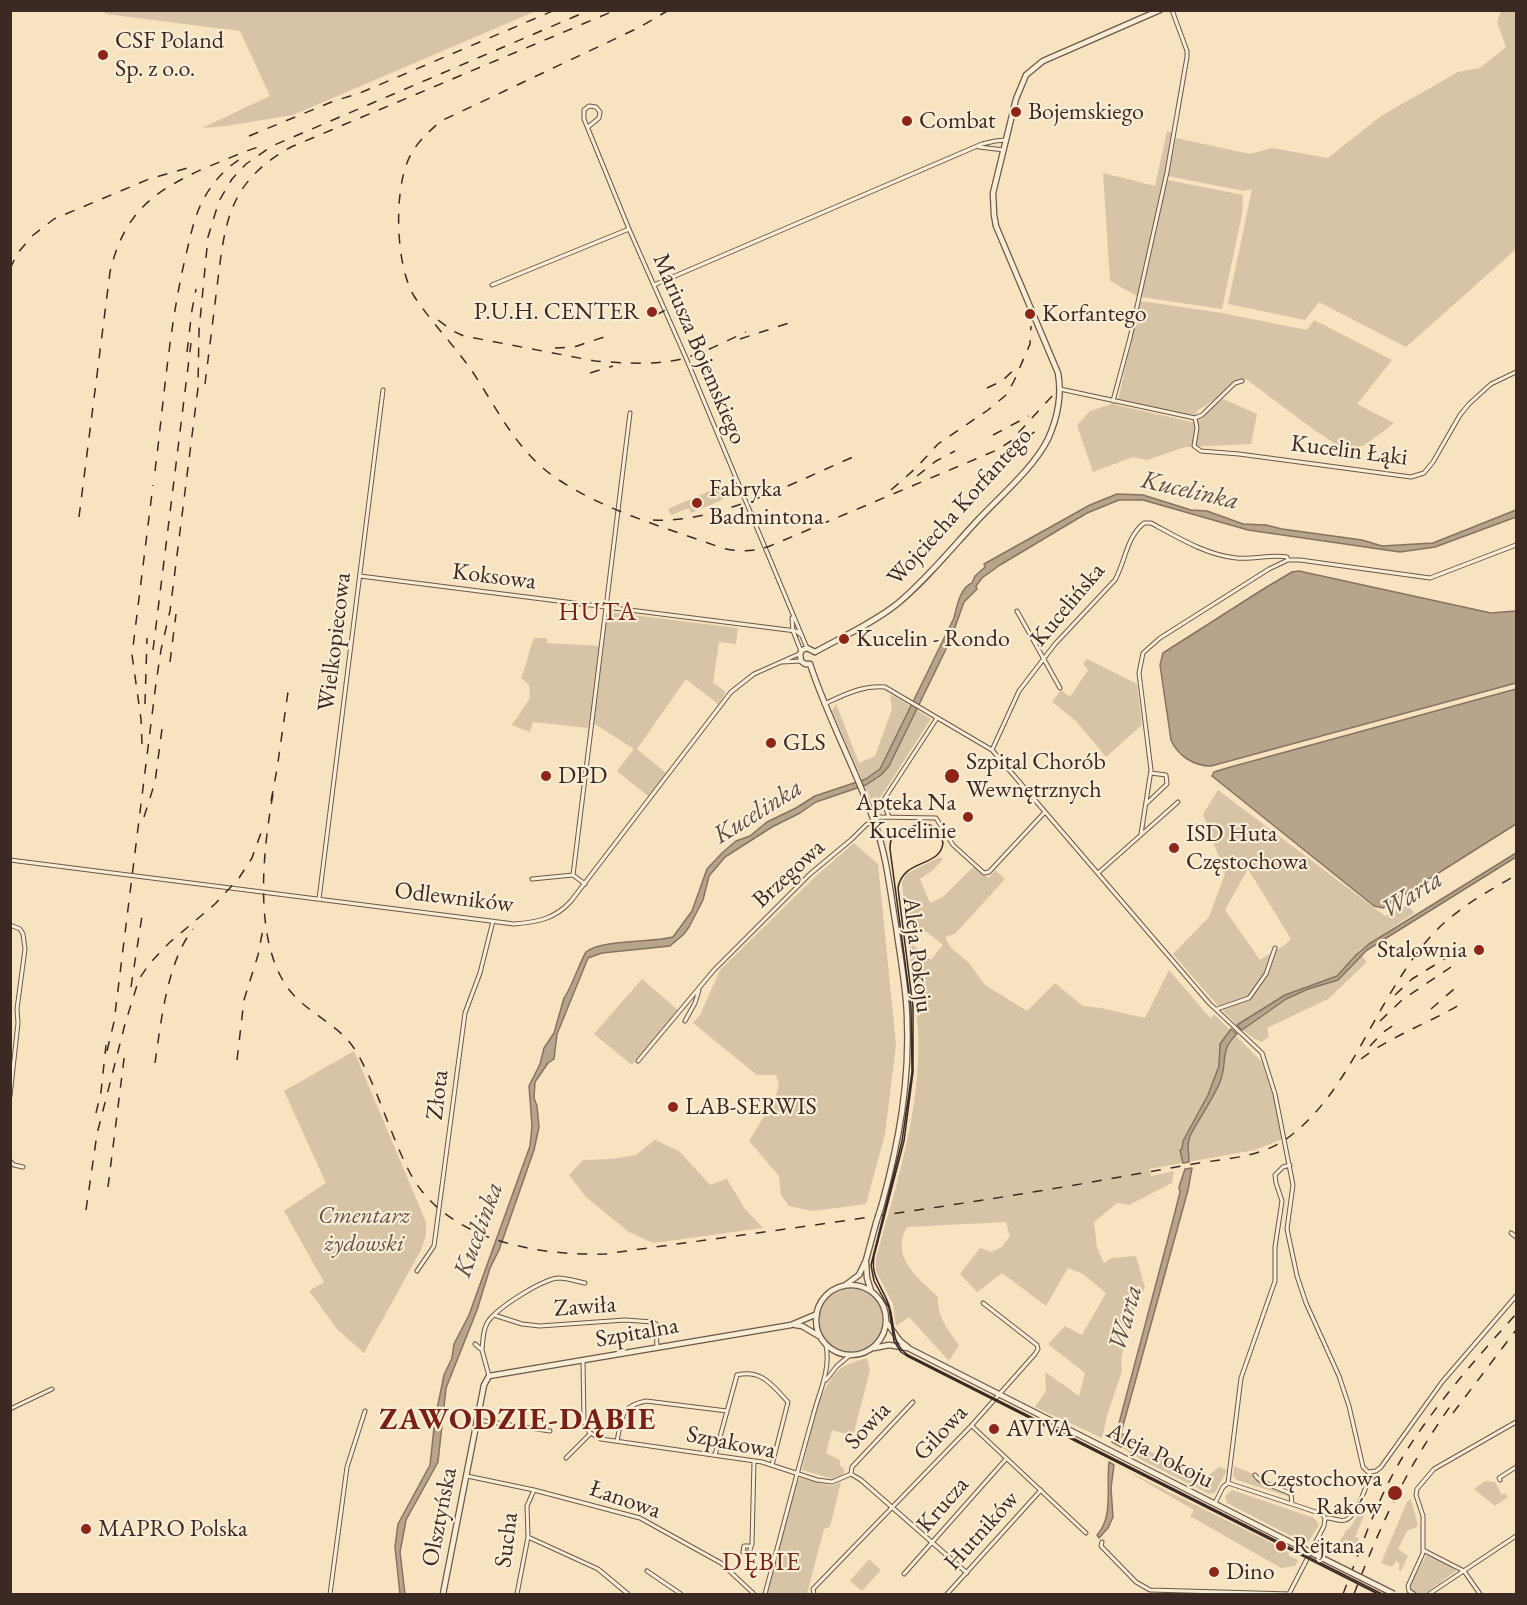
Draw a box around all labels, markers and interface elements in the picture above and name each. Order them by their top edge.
place label: CSF Poland Sp. z o.o. [115,27,224,83]
marker: CSF Poland Sp. z o.o. [96,48,110,62]
place label: Bojemskiego [1028,98,1144,126]
marker: Bojemskiego [1009,105,1023,119]
place label: Combat [919,107,996,135]
marker: Combat [900,114,914,128]
street label: Mariusza Bojemskiego [646,249,752,449]
place label: P.U.H. CENTER [474,298,640,326]
place label: Korfantego [1042,300,1147,328]
marker: P.U.H. CENTER [645,305,659,319]
marker: Korfantego [1023,307,1037,321]
street label: Wojciecha Korfantego [881,422,1039,592]
street label: Kucelin Łąki [1289,430,1409,472]
water label: Kucelinka [1138,465,1242,517]
place label: Fabryka Badmintona [709,475,824,531]
marker: Fabryka Badmintona [690,496,704,510]
street label: Kucelińska [1025,557,1111,653]
street label: Koksowa [451,558,537,596]
street label: Wielkopiecowa [312,571,358,713]
district label: HUTA [558,597,638,629]
place label: Kucelin - Rondo [856,625,1010,653]
marker: Kucelin - Rondo [837,632,851,646]
place label: GLS [783,729,826,757]
marker: GLS [764,736,778,750]
place label: Szpital Chorób Wewnętrznych [966,748,1106,804]
place label: DPD [558,762,607,790]
marker: Szpital Chorób Wewnętrznych [943,767,961,785]
marker: DPD [539,769,553,783]
water label: Kucelinka [708,772,808,852]
place label: Apteka Na Kucelinie [856,789,956,845]
marker: Apteka Na Kucelinie [961,810,975,824]
place label: ISD Huta Częstochowa [1186,820,1308,876]
street label: Brzegowa [747,833,831,915]
marker: ISD Huta Częstochowa [1167,841,1181,855]
water label: Warta [1376,864,1448,926]
street label: Odlewników [393,876,515,920]
street label: Aleja Pokoju [896,896,938,1014]
place label: Stalownia [1377,936,1467,964]
marker: Stalownia [1472,943,1486,957]
street label: Złota [421,1068,455,1122]
place label: LAB-SERWIS [685,1093,817,1121]
marker: LAB-SERWIS [666,1100,680,1114]
water label: Kucelinka [447,1178,511,1282]
park label: Cmentarz żydowski [318,1202,410,1258]
water label: Warta [1102,1282,1150,1354]
street label: Zawiła [553,1290,617,1324]
street label: Szpitalna [593,1312,681,1354]
street label: Sowia [839,1396,897,1456]
street label: Gilowa [908,1399,974,1467]
district label: ZAWODZIE-DĄBIE [379,1403,657,1439]
place label: AVIVA [1006,1415,1073,1443]
street label: Aleja Pokoju [1102,1417,1218,1495]
street label: Szpakowa [684,1420,778,1466]
marker: AVIVA [987,1422,1001,1436]
street label: Olsztyńska [416,1465,464,1569]
place label: Częstochowa Raków [1260,1465,1382,1521]
street label: Krucza [911,1471,975,1539]
street label: Łanowa [586,1474,664,1526]
marker: Częstochowa Raków [1386,1484,1404,1502]
street label: Hutników [939,1485,1025,1577]
street label: Sucha [489,1511,525,1569]
place label: MAPRO Polska [98,1515,248,1543]
marker: MAPRO Polska [79,1522,93,1536]
place label: Rejtana [1293,1532,1364,1560]
marker: Rejtana [1274,1539,1288,1553]
district label: DĘBIE [722,1547,802,1579]
place label: Dino [1226,1558,1275,1586]
marker: Dino [1207,1565,1221,1579]

